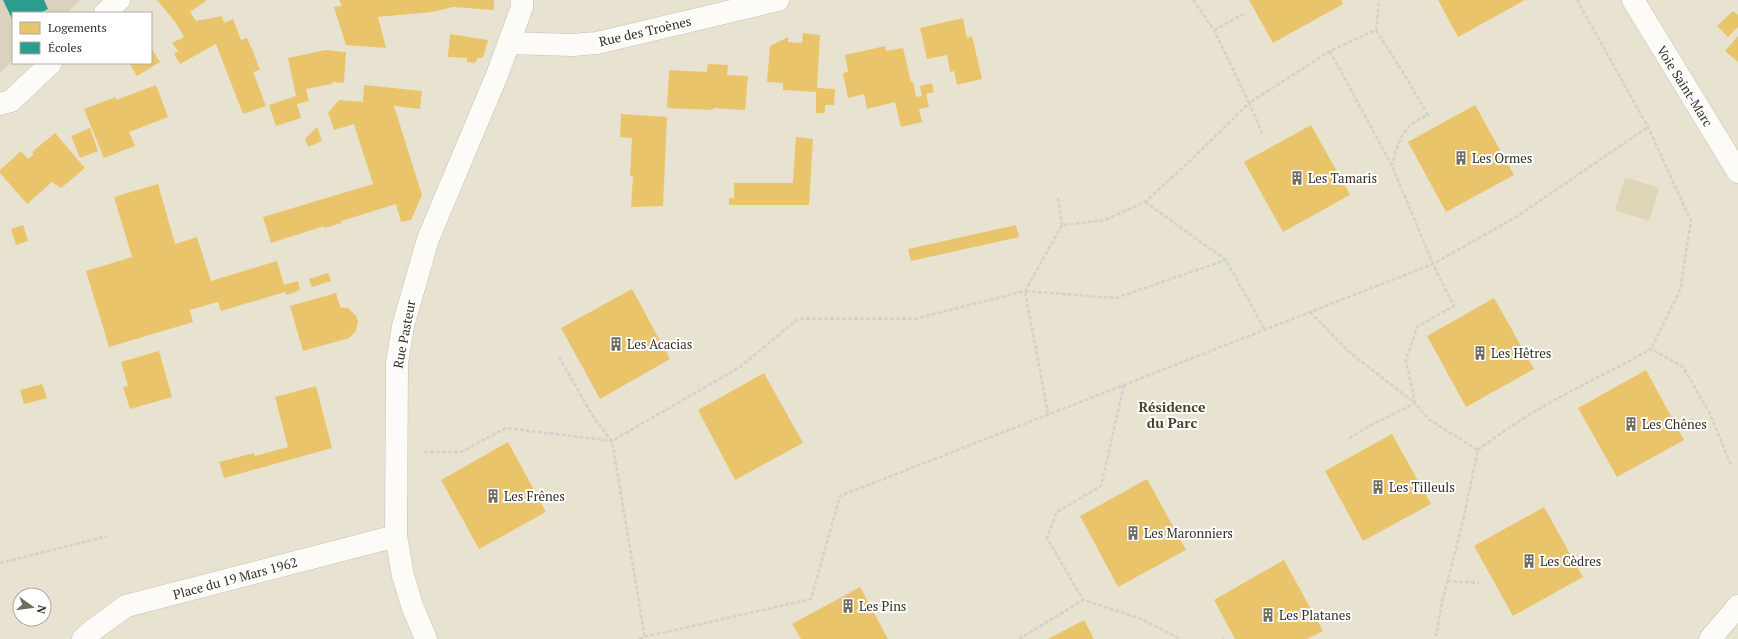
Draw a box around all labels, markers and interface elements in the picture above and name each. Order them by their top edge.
legend [12,12,152,64]
street label: Rue des Troènes [597,12,693,50]
text: Logements [48,20,107,35]
text: Écoles [48,40,82,55]
street label: Voie Saint-Marc [1653,42,1717,130]
place label: Les Ormes [1472,149,1532,167]
building icon: Les Ormes [1453,150,1469,166]
place label: Les Tamaris [1308,169,1377,187]
building icon: Les Tamaris [1289,170,1305,186]
street label: Rue Pasteur [389,298,419,370]
place label: Les Acacias [627,335,692,353]
building icon: Les Acacias [608,336,624,352]
place label: Les Hêtres [1491,344,1551,362]
building icon: Les Hêtres [1472,345,1488,361]
district label: Résidence du Parc [1139,397,1206,432]
place label: Les Chênes [1642,415,1707,433]
building icon: Les Chênes [1623,416,1639,432]
place label: Les Tilleuls [1389,478,1455,496]
building icon: Les Tilleuls [1370,479,1386,495]
place label: Les Frênes [504,487,565,505]
building icon: Les Frênes [485,488,501,504]
place label: Les Maronniers [1144,524,1233,542]
building icon: Les Maronniers [1125,525,1141,541]
place label: Les Cèdres [1540,552,1601,570]
street label: Place du 19 Mars 1962 [171,553,299,603]
building icon: Les Cèdres [1521,553,1537,569]
north arrow [12,587,52,627]
place label: Les Pins [859,597,906,615]
building icon: Les Pins [840,598,856,614]
text: N [34,604,50,616]
place label: Les Platanes [1279,606,1351,624]
building icon: Les Platanes [1260,607,1276,623]

